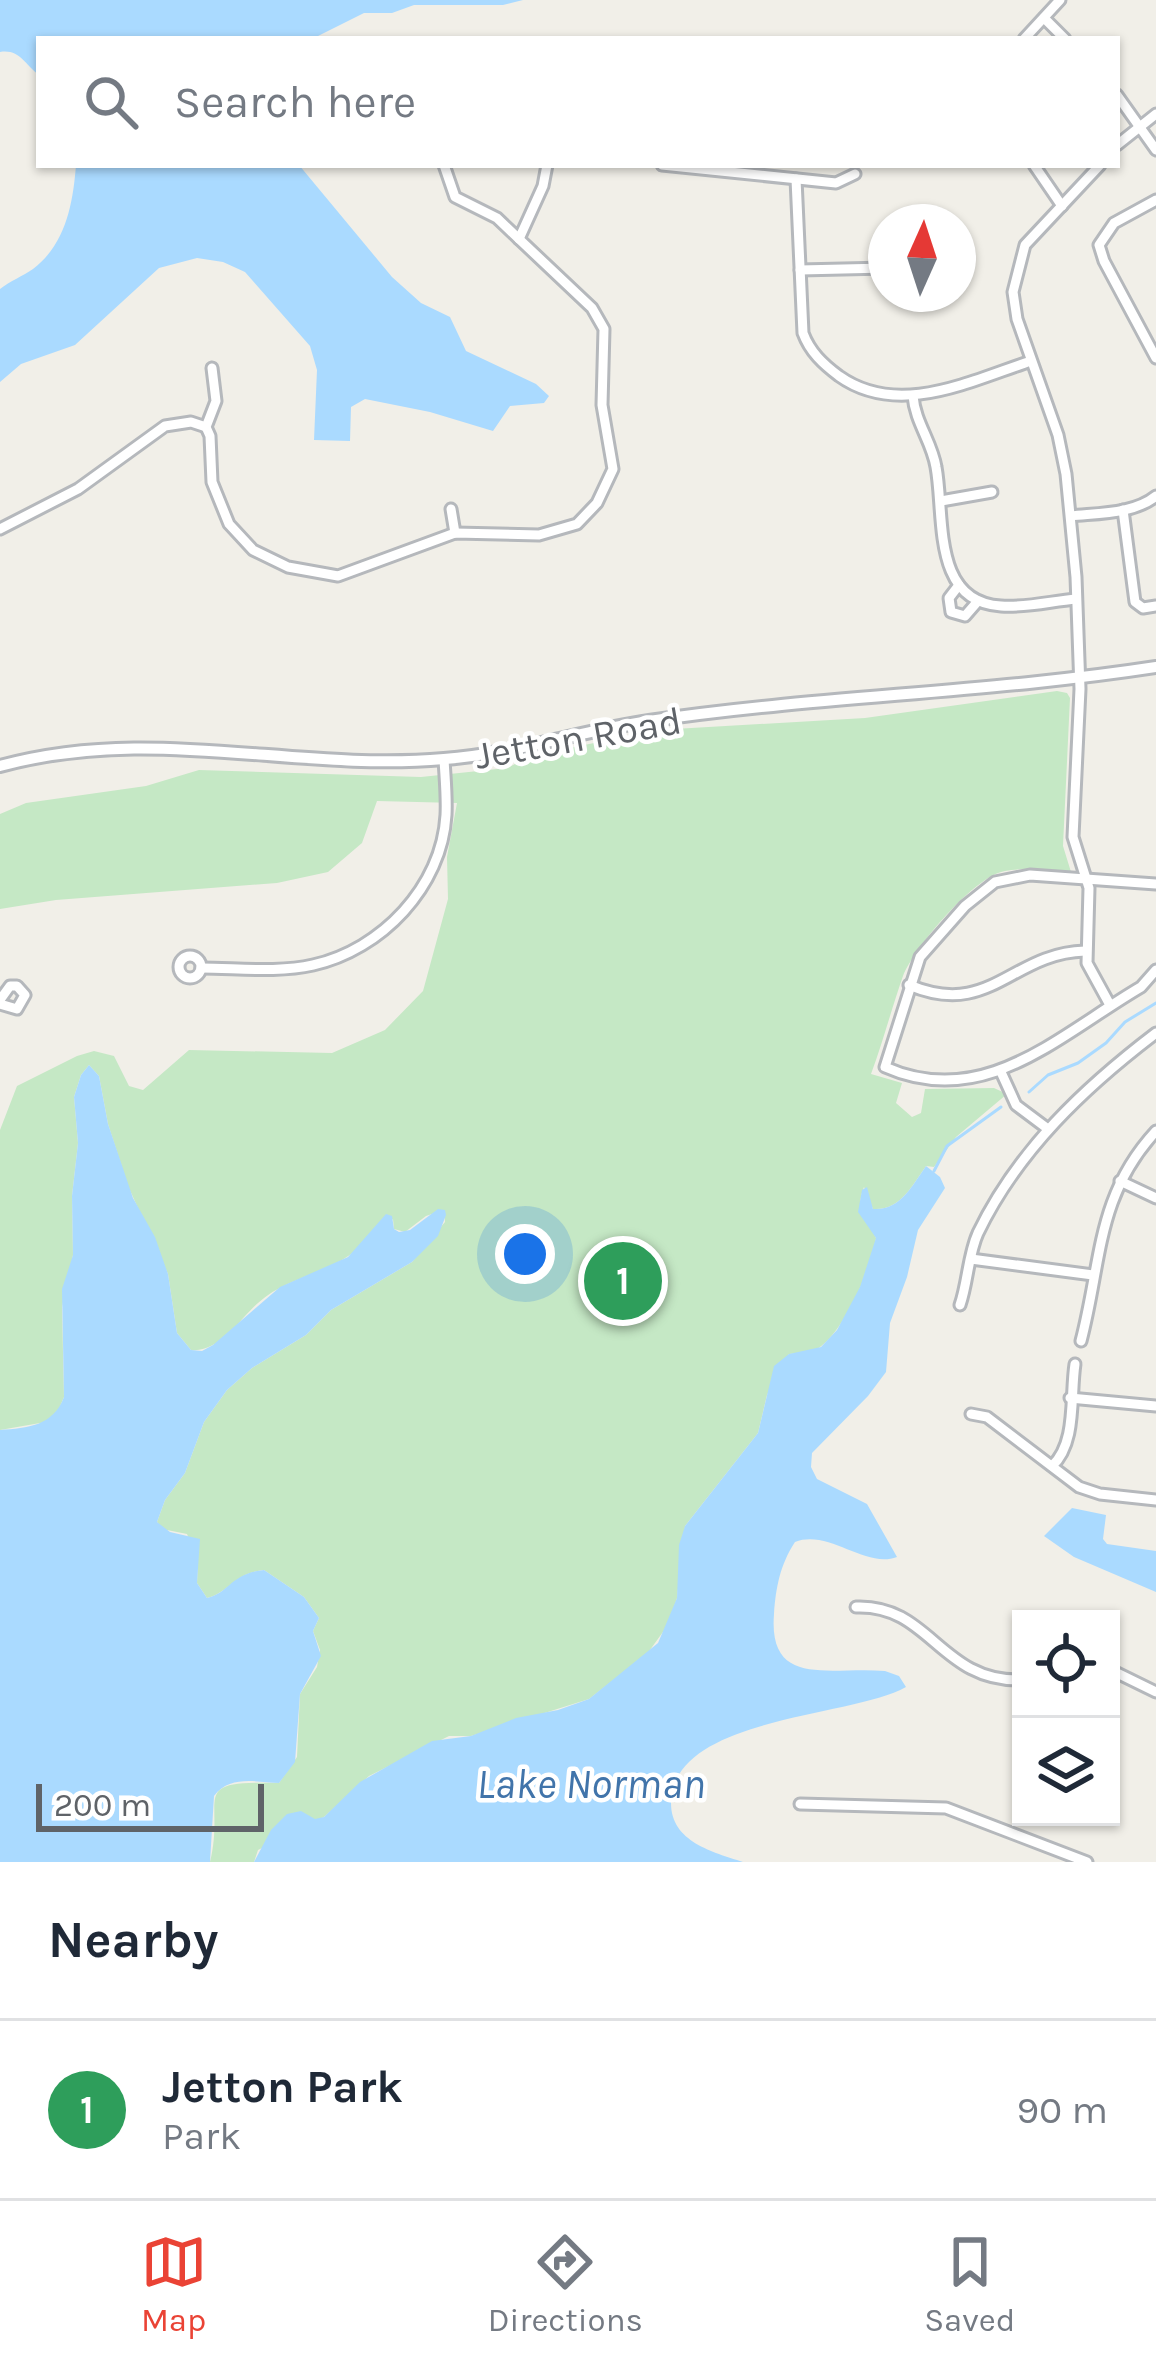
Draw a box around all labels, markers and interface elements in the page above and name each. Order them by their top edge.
search box [36,36,1120,168]
icon: search [78,69,144,135]
text: Search here [174,76,416,128]
north arrow [868,204,976,312]
street label: Jetton Road [471,697,685,779]
your location [495,1224,555,1284]
pin: 1 [584,1236,662,1326]
map controls [1012,1610,1120,1826]
button: locate [1012,1610,1120,1718]
button: layers [1012,1718,1120,1826]
water label: Lake Norman [477,1759,705,1809]
scale bar [36,1778,264,1831]
text: 200 m [54,1786,151,1824]
text: Nearby [48,1910,218,1970]
text: Jetton Park [162,2061,403,2113]
text: 1 [80,2087,94,2133]
text: 90 m [1016,2087,1108,2133]
text: Park [162,2113,241,2159]
tab: Map [141,2229,207,2339]
tab: Directions [488,2229,643,2339]
tab: Saved [924,2229,1015,2339]

